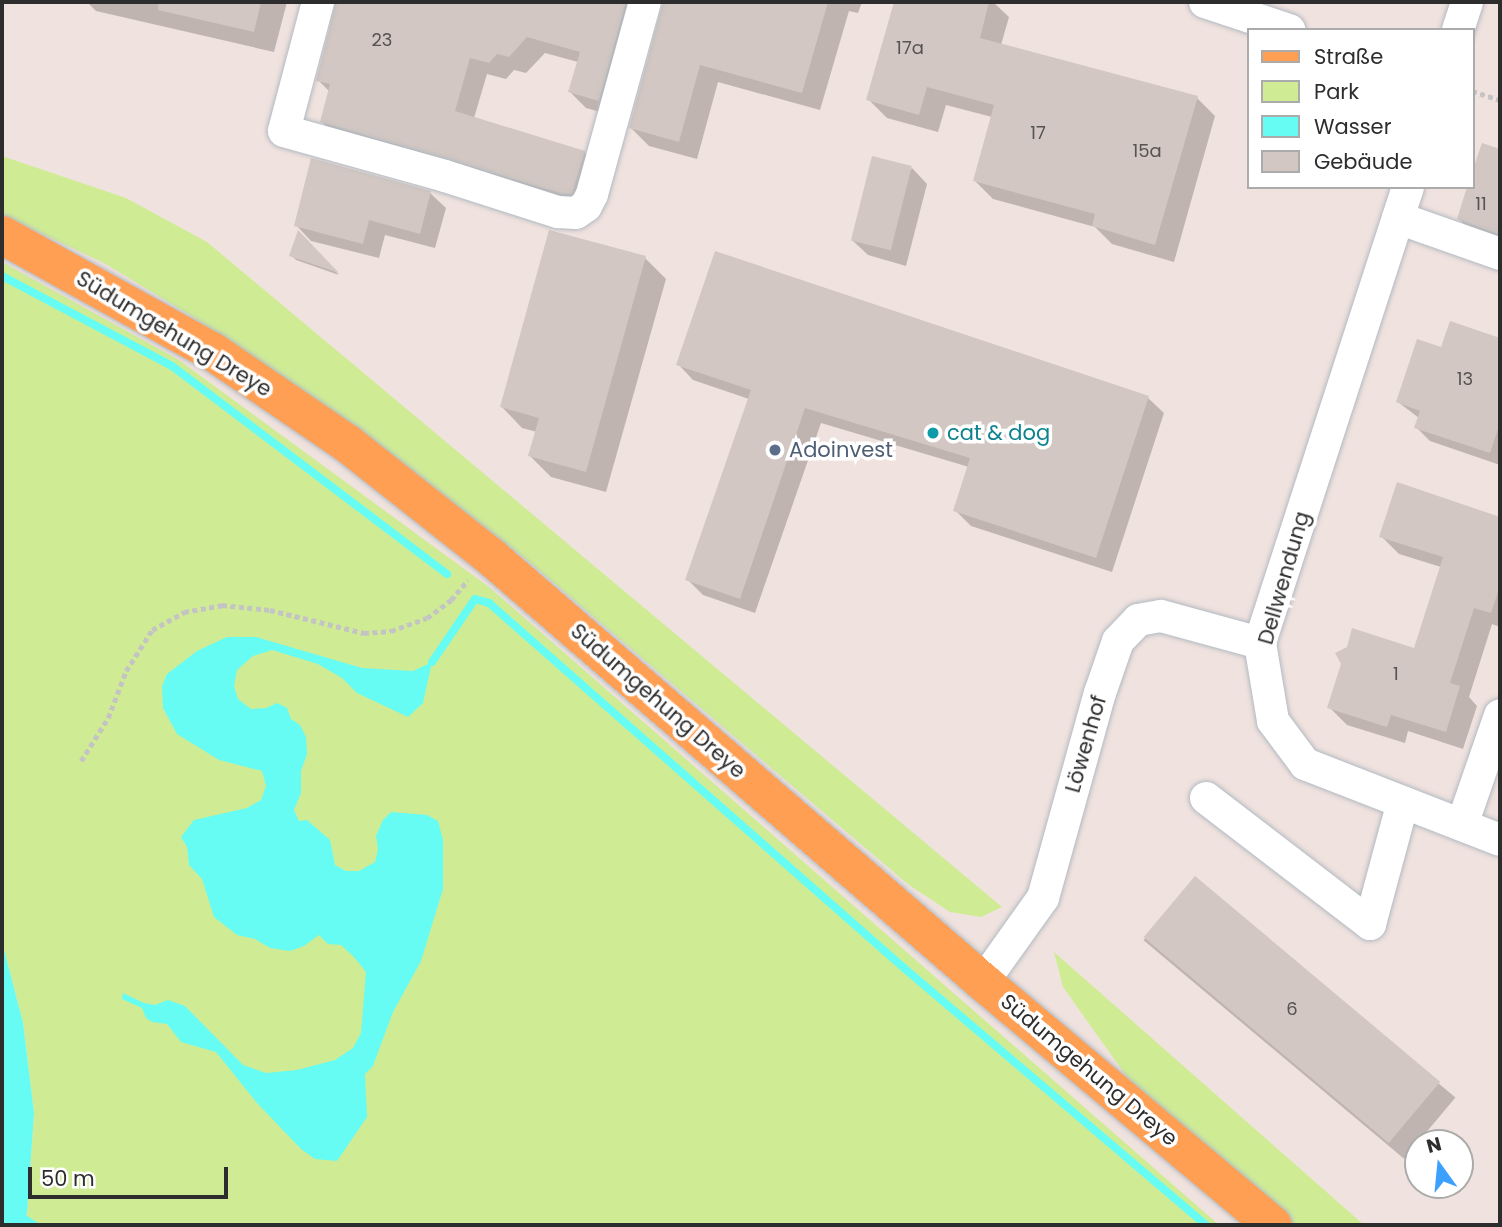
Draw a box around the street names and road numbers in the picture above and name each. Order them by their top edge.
street label: Südumgehung Dreye [72,266,276,402]
street label: Dellwendung [1253,509,1315,647]
street label: Südumgehung Dreye [566,618,750,784]
street label: Löwenhof [1060,692,1112,796]
street label: Südumgehung Dreye [996,989,1182,1151]

